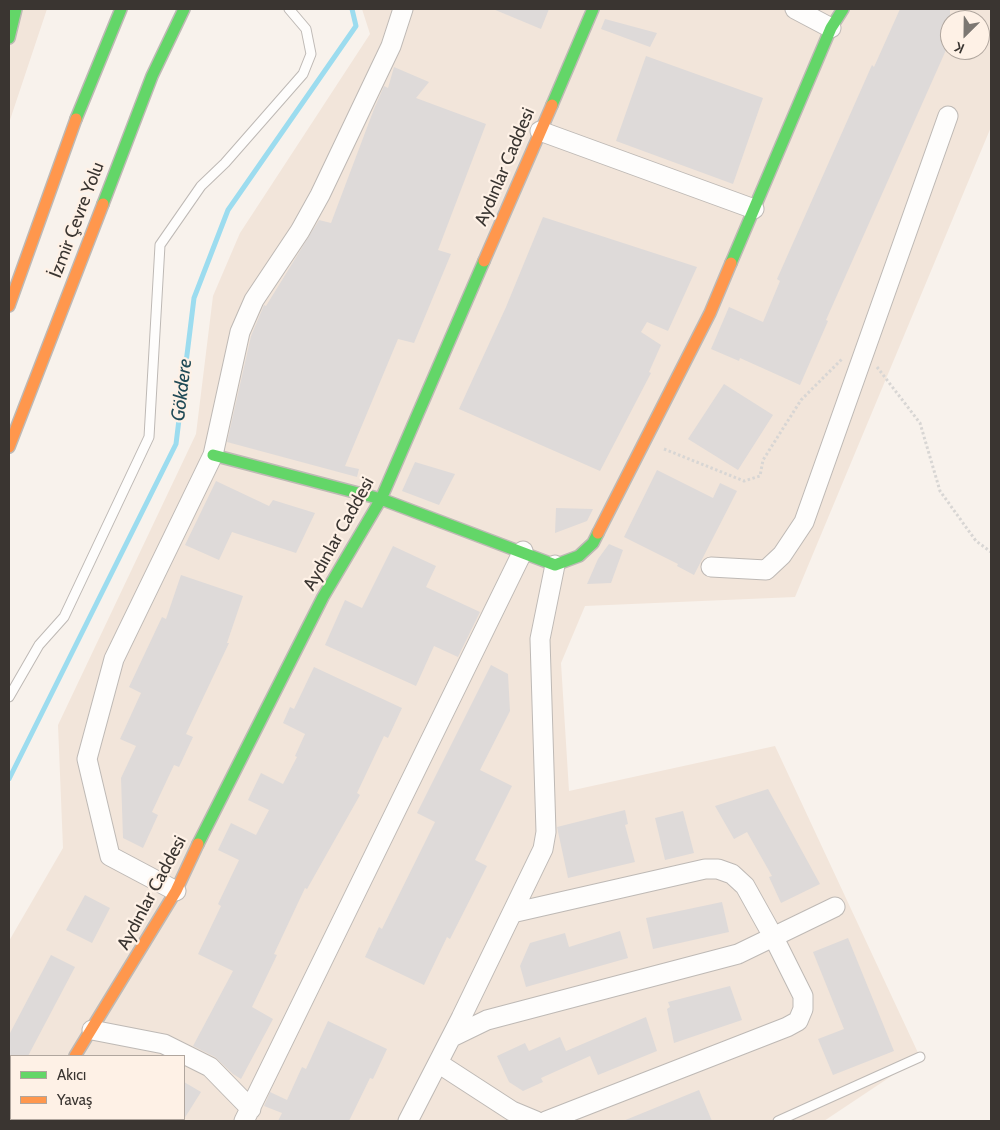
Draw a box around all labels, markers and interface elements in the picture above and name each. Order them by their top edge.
north arrow [940,10,990,60]
text: K [952,38,967,58]
street label: Aydınlar Caddesi [470,105,540,229]
street label: İzmir Çevre Yolu [45,159,109,281]
water label: Gökdere [167,358,197,422]
street label: Aydınlar Caddesi [299,474,379,594]
street label: Aydınlar Caddesi [113,832,191,954]
legend [10,1055,185,1120]
text: Akıcı [57,1066,86,1084]
text: Yavaş [57,1091,92,1109]

